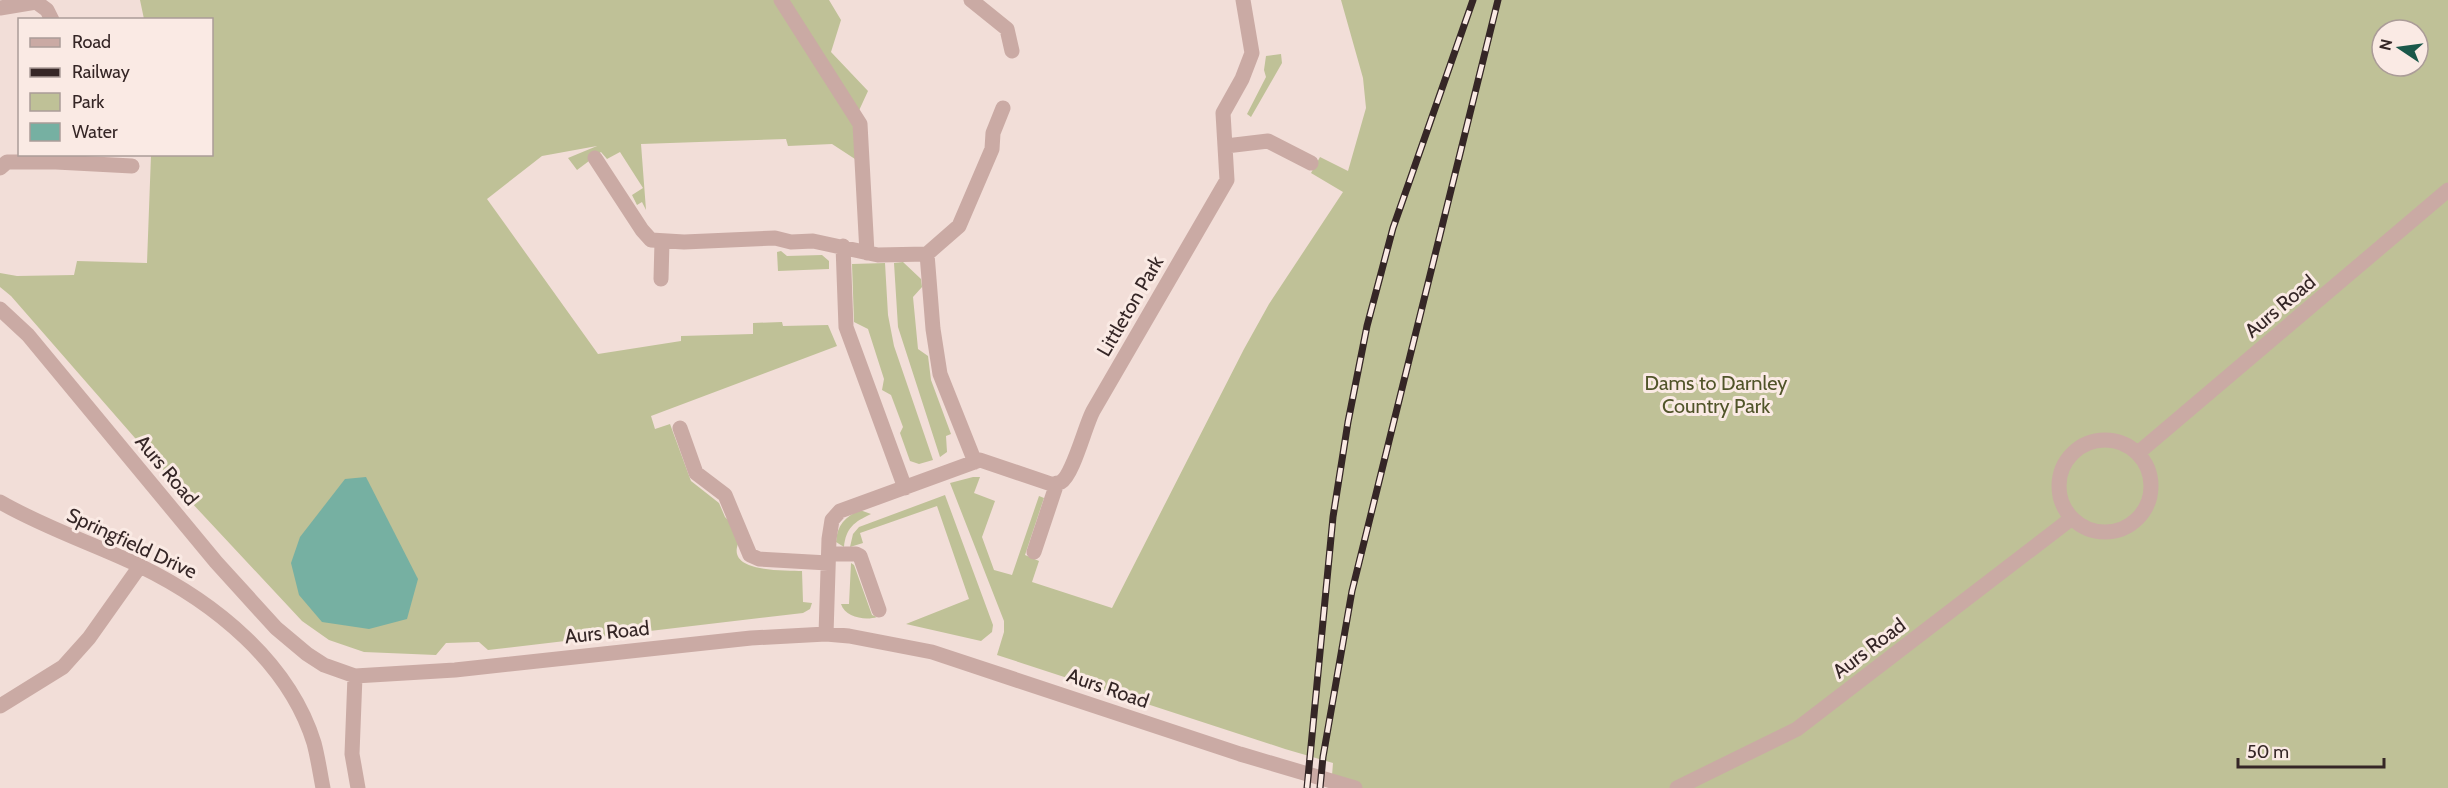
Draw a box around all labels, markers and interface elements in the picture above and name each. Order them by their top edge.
legend [18,18,213,156]
north arrow [2370,18,2430,78]
text: Road [72,31,111,53]
text: N [2375,37,2396,52]
text: Railway [72,61,130,83]
text: Park [72,91,105,113]
text: Water [72,121,118,143]
street label: Littleton Park [1092,251,1168,360]
street label: Aurs Road [2240,269,2320,343]
park label: Dams to Darnley Country Park [1645,371,1787,418]
street label: Aurs Road [130,430,204,510]
street label: Springfield Drive [63,502,201,584]
street label: Aurs Road [1828,613,1910,683]
street label: Aurs Road [563,616,651,648]
street label: Aurs Road [1064,663,1152,713]
scale bar [2238,731,2384,769]
text: 50 m [2247,741,2289,763]

